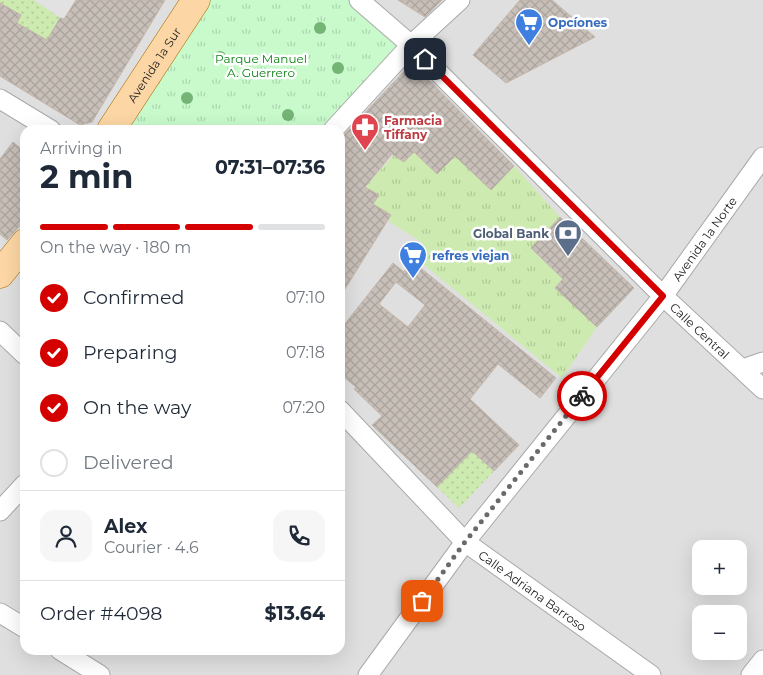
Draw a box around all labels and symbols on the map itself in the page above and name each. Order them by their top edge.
supermarket icon: Opcíones [514,7,544,46]
place label: Opcíones [548,15,608,30]
street label: Avenida 1a Sur [124,24,184,105]
pin [404,38,446,80]
park label: Parque Manuel A. Guerrero [215,51,307,80]
pharmacy icon: Farmacia Tiffany [350,112,380,151]
place label: Farmacia Tiffany [384,113,442,142]
street label: Avenida 1a Norte [669,194,740,284]
bank icon: Global Bank [553,218,583,257]
place label: Global Bank [473,226,549,241]
supermarket icon: refres viejan [398,240,428,279]
place label: refres viejan [432,248,509,263]
street label: Calle Central [667,299,733,362]
courier [557,371,607,421]
street label: Calle Adriana Barroso [476,547,590,634]
pin [401,580,443,622]

